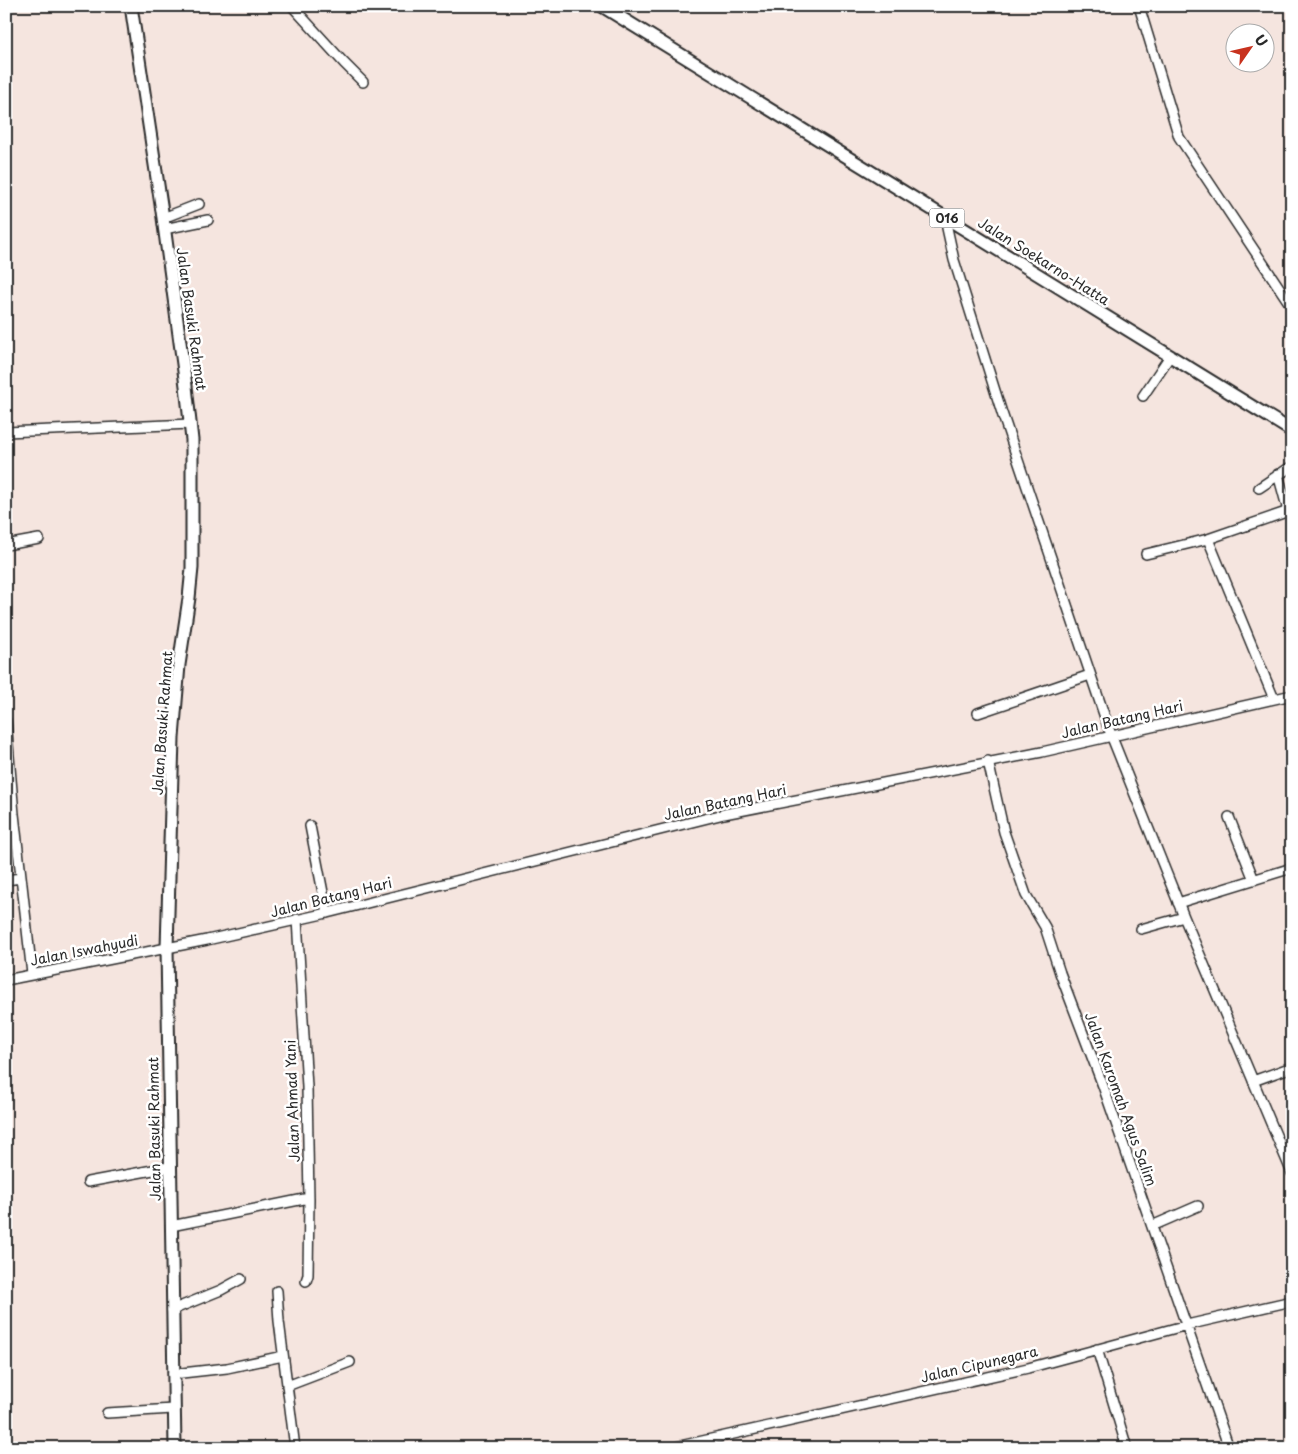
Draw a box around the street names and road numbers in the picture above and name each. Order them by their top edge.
road number: 016 [930,208,964,228]
street label: Jalan Soekarno-Hatta [974,212,1114,310]
street label: Jalan Basuki Rahmat [172,246,212,392]
street label: Jalan Basuki Rahmat [146,650,178,796]
street label: Jalan Batang Hari [1059,695,1185,743]
street label: Jalan Batang Hari [662,779,788,825]
street label: Jalan Batang Hari [268,872,394,922]
street label: Jalan Iswahyudi [28,929,140,971]
street label: Jalan Karomah Agus Salim [1080,1009,1162,1189]
street label: Jalan Ahmad Yani [279,1039,305,1163]
street label: Jalan Basuki Rahmat [142,1057,166,1201]
street label: Jalan Cipunegara [918,1340,1040,1388]

